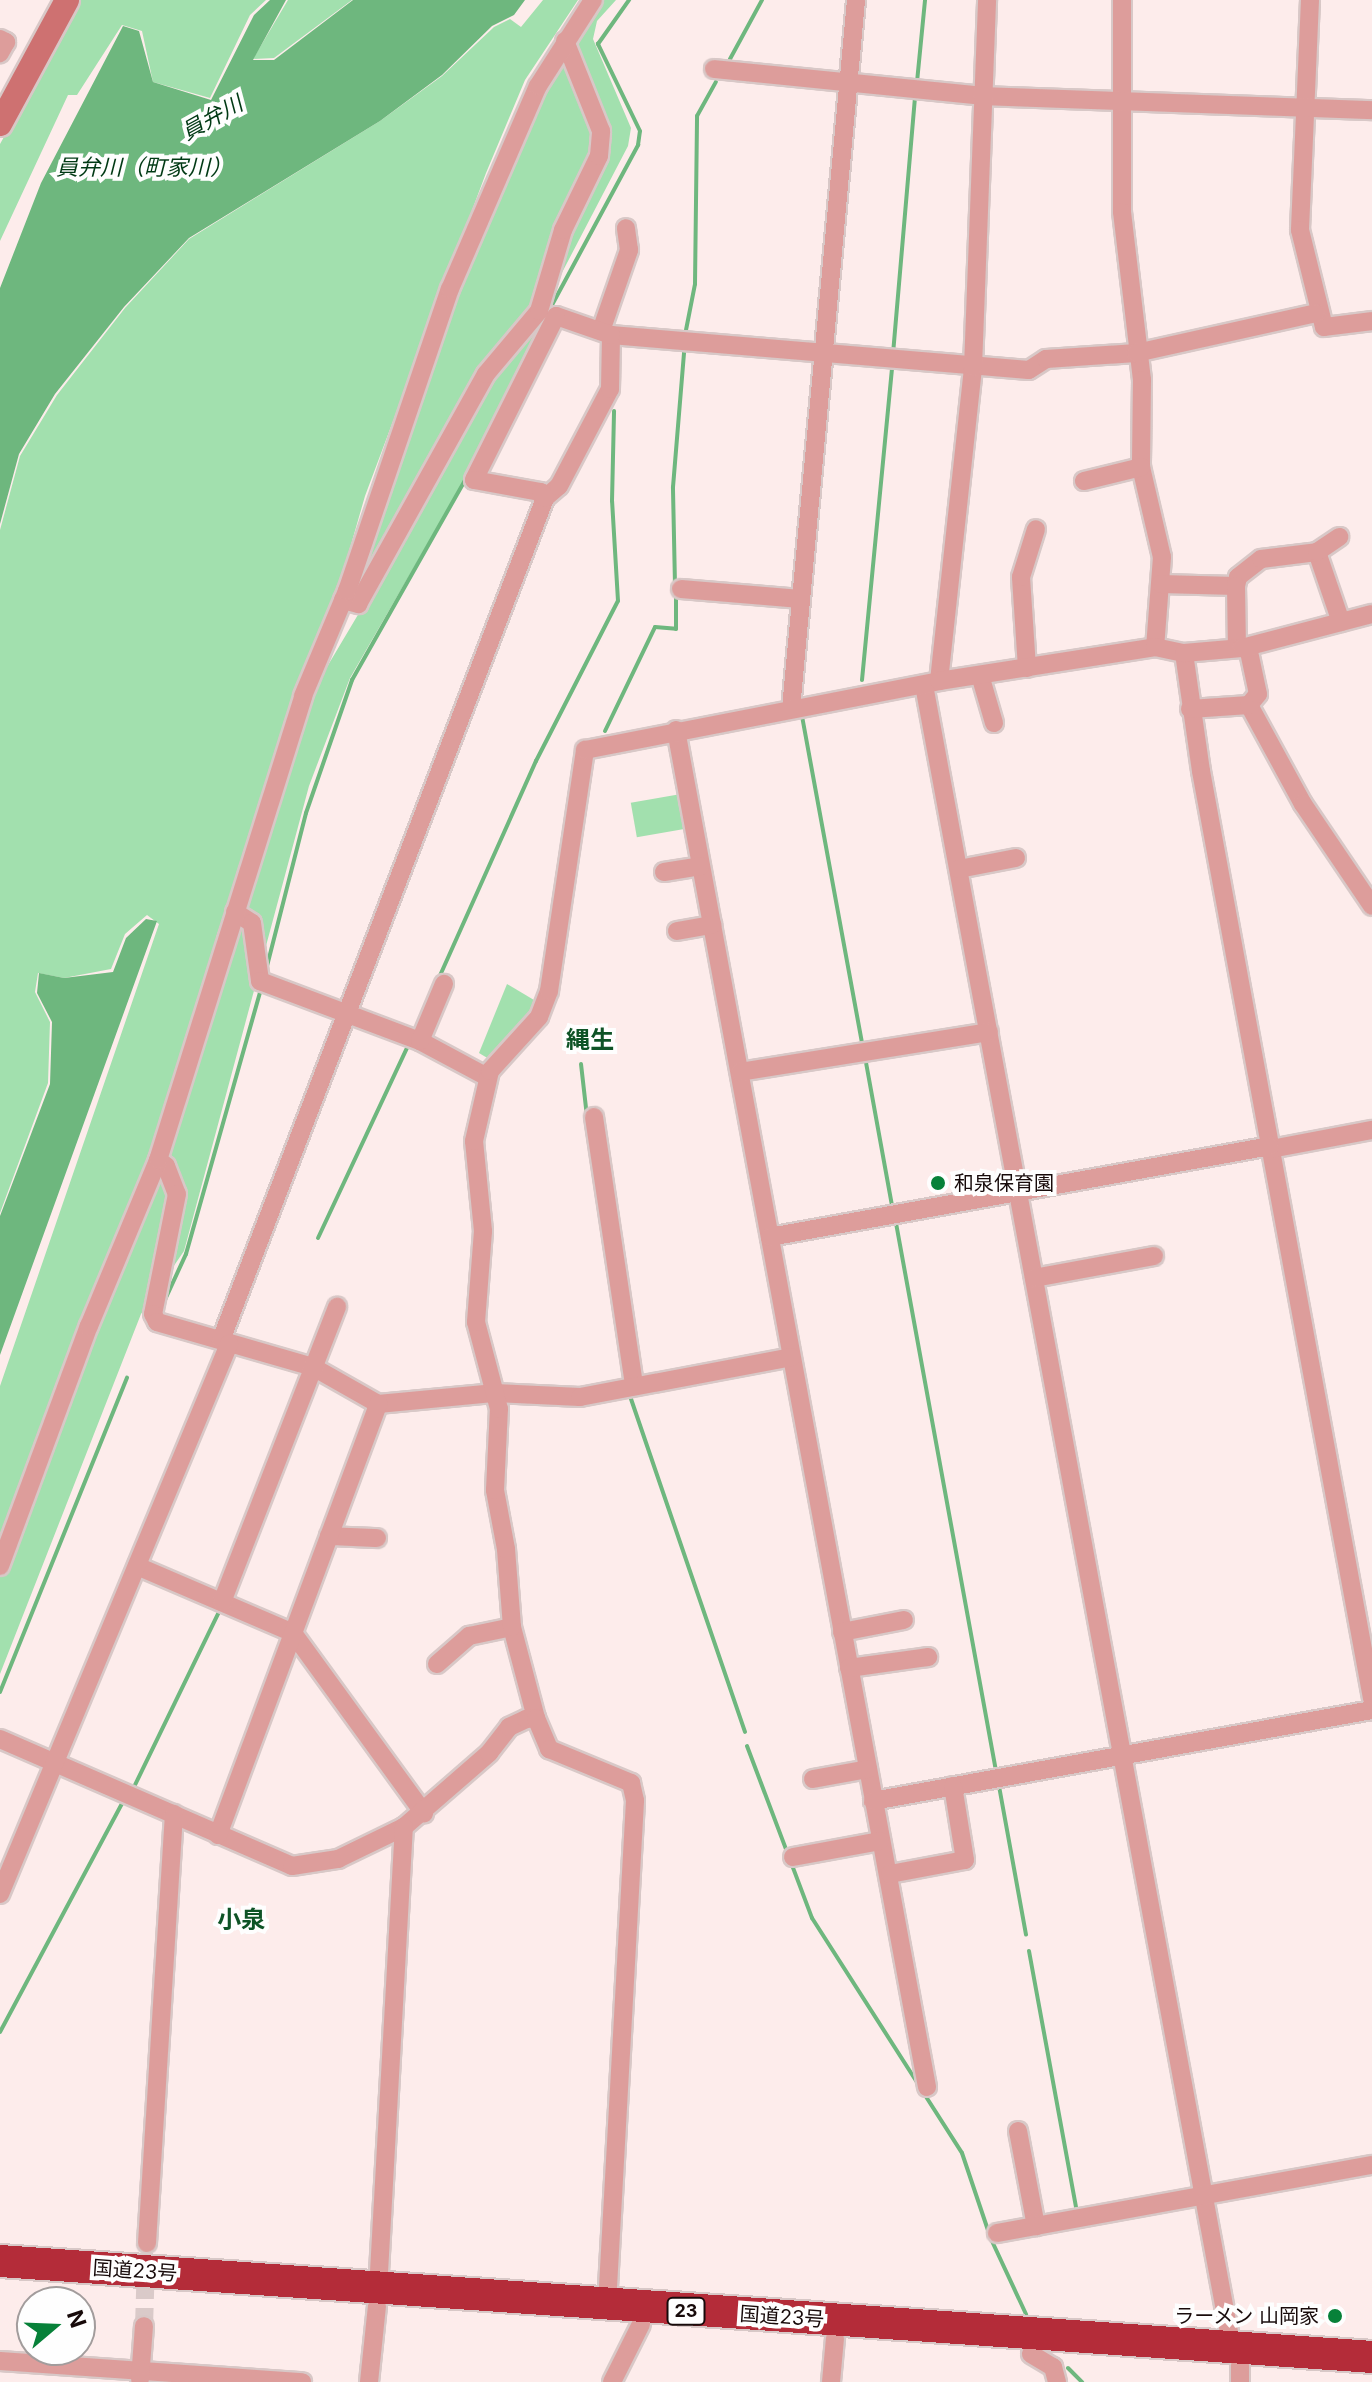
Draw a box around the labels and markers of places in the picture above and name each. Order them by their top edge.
place label: 和泉保育園 [954,1171,1054,1195]
marker: 和泉保育園 [929,1174,947,1192]
place label: ラーメン 山岡家 [1173,2304,1319,2328]
marker: ラーメン 山岡家 [1326,2307,1344,2325]

